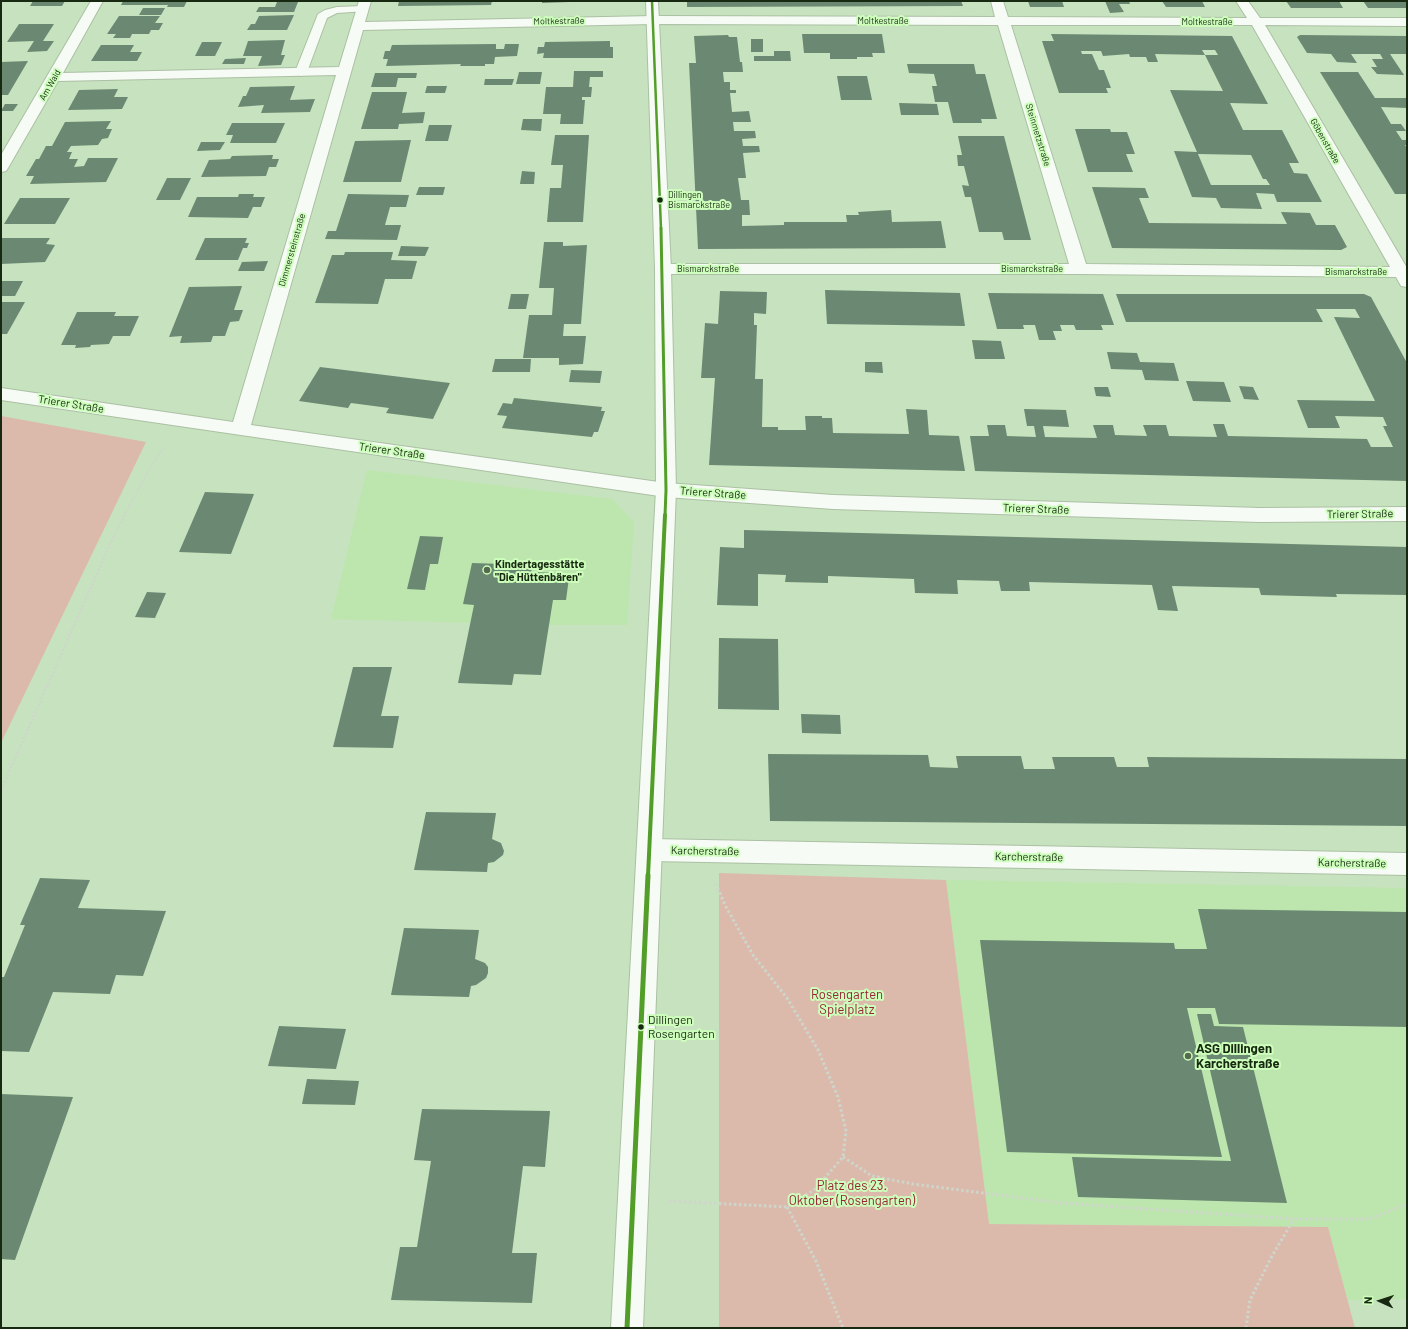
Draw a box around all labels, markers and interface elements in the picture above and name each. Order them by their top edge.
street label: Moltkestraße [533,15,585,27]
street label: Moltkestraße [857,16,909,26]
street label: Moltkestraße [1181,17,1233,27]
street label: Am Wald [37,68,63,102]
street label: Steinmetzstraße [1023,102,1053,168]
street label: Göbenstraße [1308,117,1342,165]
place label: Dillingen Bismarckstraße [668,190,730,211]
marker: Dillingen Bismarckstraße [655,195,665,205]
street label: Dimmersteinstraße [276,212,308,288]
street label: Bismarckstraße [677,264,739,274]
street label: Bismarckstraße [1001,264,1063,274]
street label: Bismarckstraße [1325,267,1387,277]
street label: Trierer Straße [37,392,105,416]
street label: Trierer Straße [358,440,426,462]
street label: Trierer Straße [679,484,747,502]
street label: Trierer Straße [1003,501,1069,517]
street label: Trierer Straße [1327,507,1393,521]
place label: Kindertagesstätte "Die Hüttenbären" [495,557,584,583]
marker: Kindertagesstätte "Die Hüttenbären" [482,565,492,575]
street label: Karcherstraße [671,844,739,858]
street label: Karcherstraße [995,850,1063,864]
street label: Karcherstraße [1318,856,1386,870]
park label: Rosengarten Spielplatz [811,987,883,1018]
place label: Dillingen Rosengarten [648,1013,715,1041]
marker: Dillingen Rosengarten [636,1022,646,1032]
place label: ASG Dillingen Karcherstraße [1196,1041,1280,1072]
marker: ASG Dillingen Karcherstraße [1183,1051,1193,1061]
park label: Platz des 23. Oktober (Rosengarten) [789,1178,915,1209]
north arrow [1360,1281,1400,1321]
text: N [1361,1296,1374,1304]

